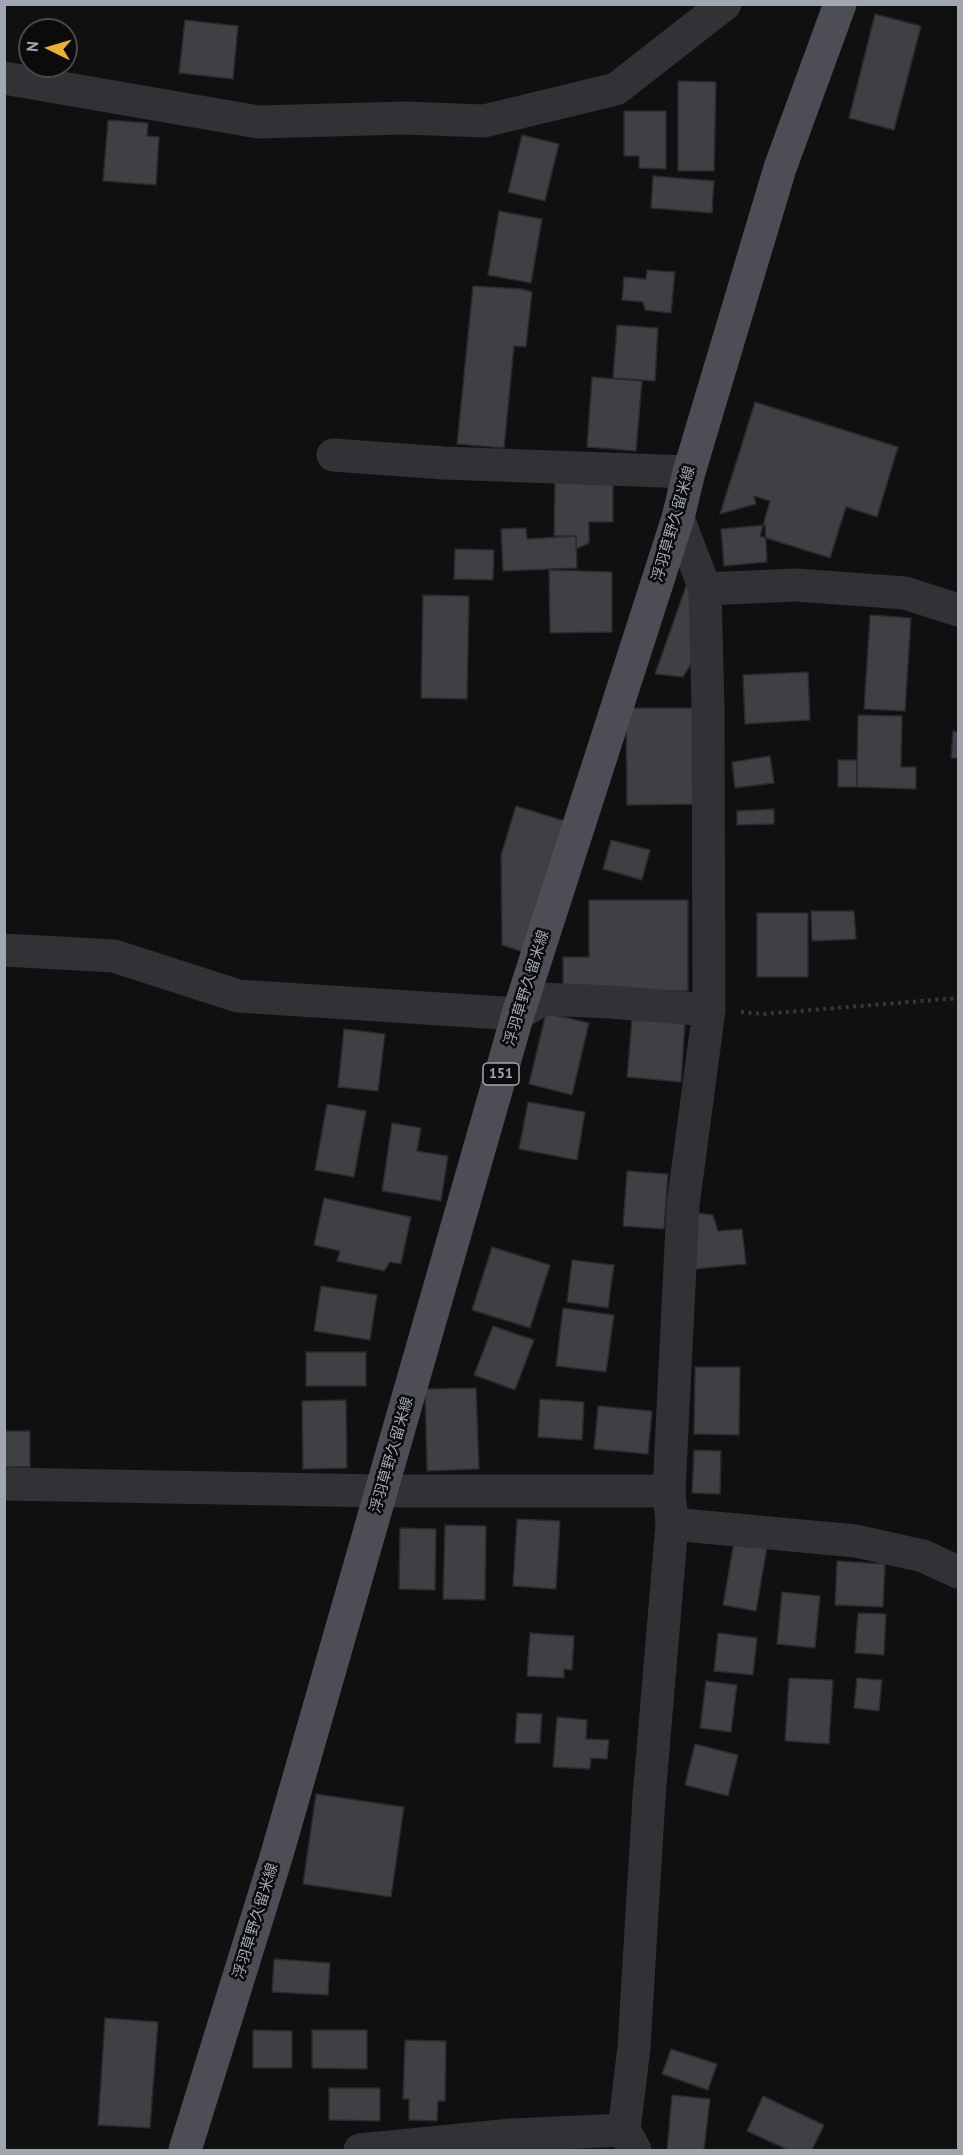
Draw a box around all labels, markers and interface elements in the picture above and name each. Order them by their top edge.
north arrow [18,18,78,78]
text: N [22,41,42,53]
street label: 浮羽草野久留米線 [649,464,699,584]
street label: 浮羽草野久留米線 [501,928,553,1048]
road number: 151 [483,1063,519,1085]
street label: 浮羽草野久留米線 [367,1395,417,1515]
street label: 浮羽草野久留米線 [230,1861,282,1981]

